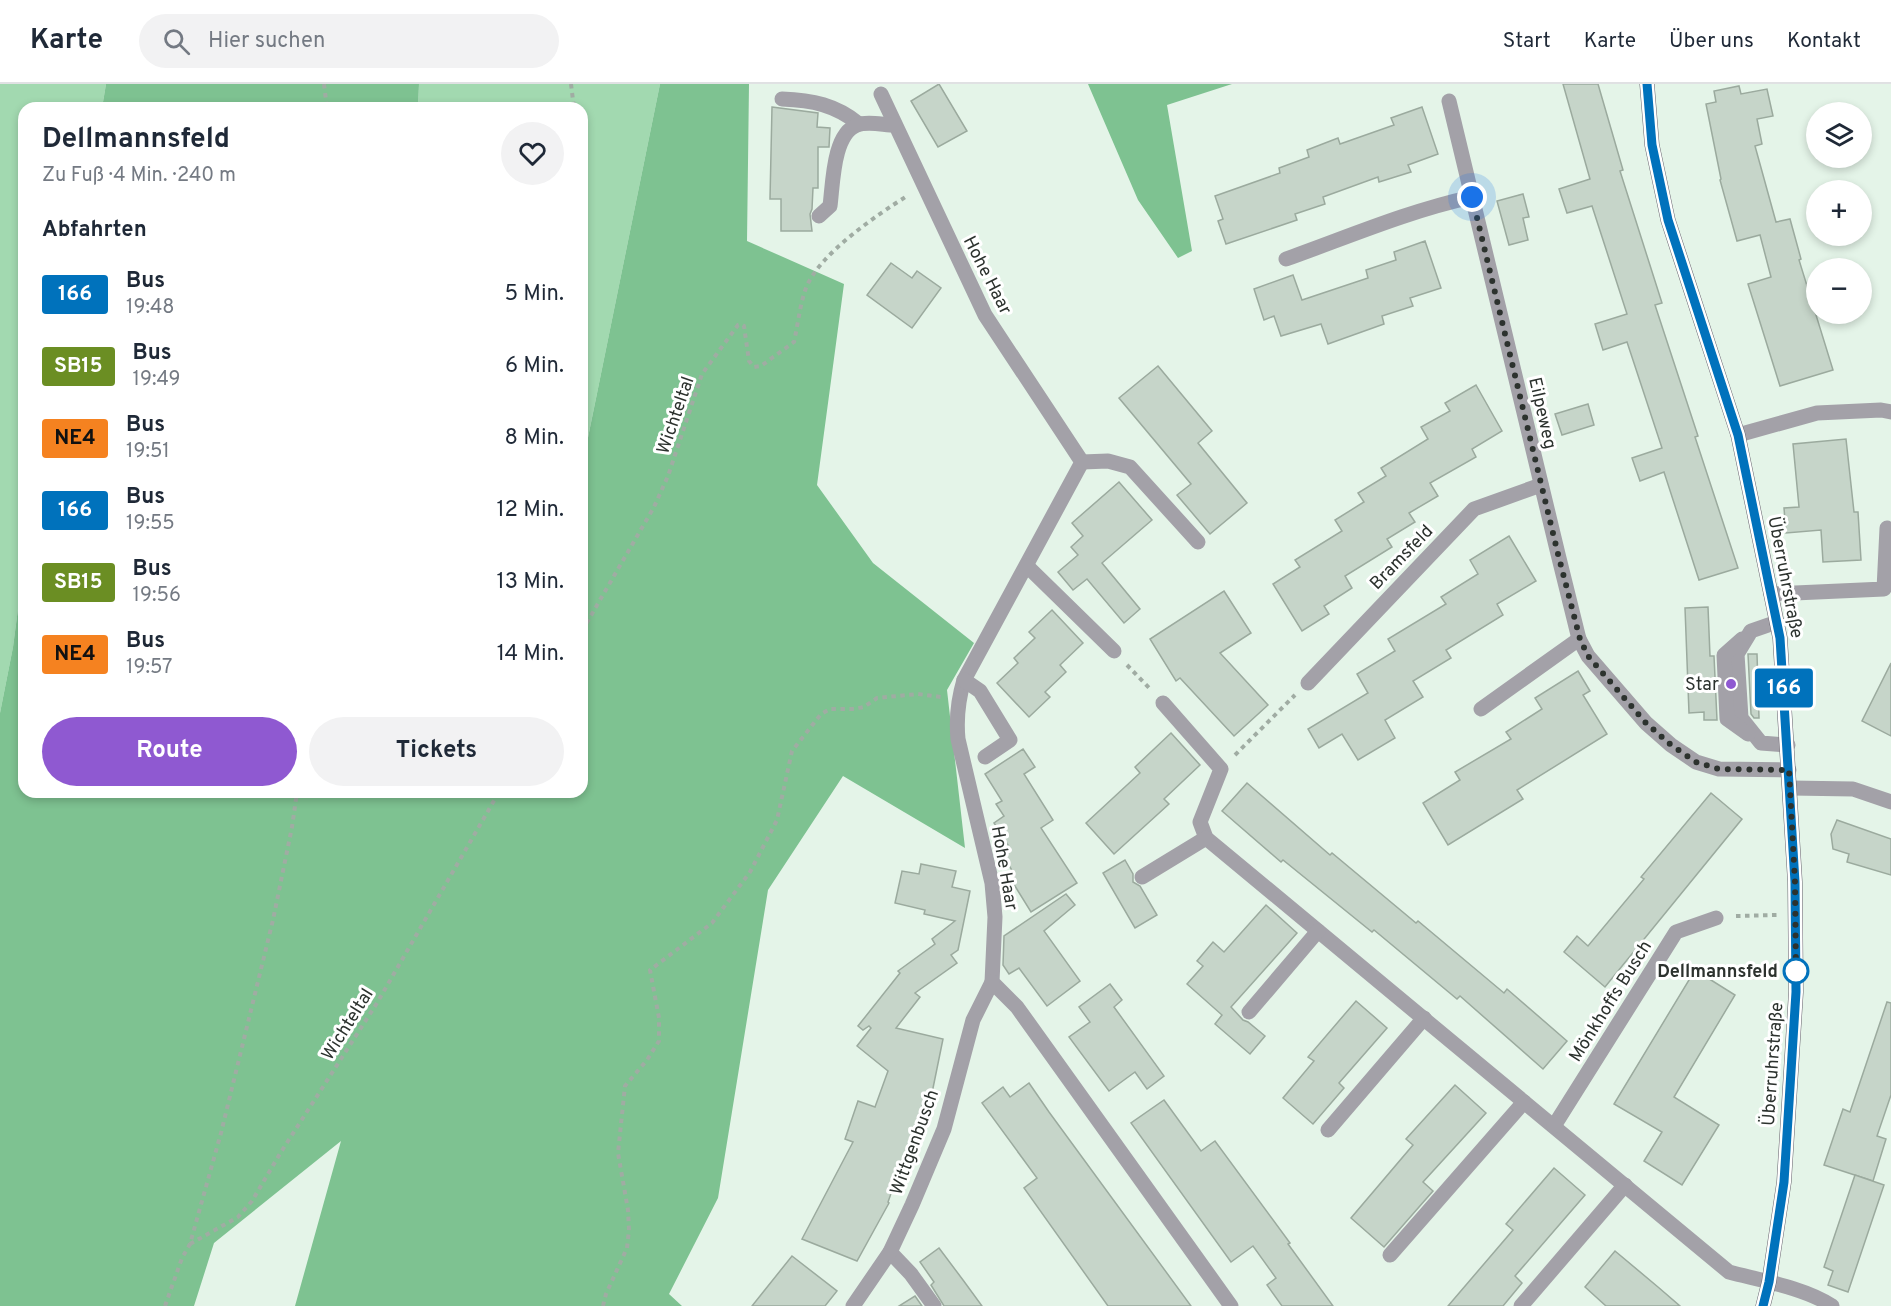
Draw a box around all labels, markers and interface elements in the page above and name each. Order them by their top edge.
search box [139,14,559,68]
text: Karte [30,23,103,59]
icon: search [160,25,193,58]
text: Hier suchen [208,28,325,55]
text: Start [1503,28,1551,55]
text: Karte [1584,28,1636,55]
text: Über uns [1669,28,1754,55]
text: Kontakt [1787,28,1861,55]
map controls [1806,102,1872,324]
button: layers [1806,102,1872,168]
text: Dellmannsfeld [42,122,230,158]
button: heart [501,122,564,185]
text: Zu Fuß · 4 Min. · 240 m [42,163,236,189]
button: + [1806,180,1872,246]
your location [1457,182,1487,212]
text: Abfahrten [42,217,147,244]
street label: Hohe Haar [957,232,1016,319]
button: − [1806,258,1872,324]
text: Bus [126,268,165,295]
text: 166 [58,281,92,308]
text: 5 Min. [504,281,564,308]
text: 19:48 [126,295,175,321]
text: Bus [133,340,172,367]
text: SB15 [54,353,103,380]
text: 6 Min. [505,353,564,380]
text: 19:49 [133,367,181,393]
street label: Wichteltal [652,374,700,457]
street label: Eilpeweg [1522,375,1561,451]
text: Bus [126,412,165,439]
text: NE4 [54,425,96,452]
text: 8 Min. [505,425,564,452]
text: 19:51 [126,439,170,465]
text: Bus [126,484,165,511]
text: 166 [58,497,92,524]
text: 12 Min. [496,497,564,524]
text: 19:55 [126,511,175,537]
street label: Überruhrstraße [1761,514,1810,640]
street label: Bramsfeld [1365,521,1439,595]
text: Bus [133,556,172,583]
text: SB15 [54,569,103,596]
text: 13 Min. [497,569,564,596]
text: 19:56 [133,583,181,609]
text: Bus [126,628,165,655]
text: NE4 [54,641,96,668]
text: 14 Min. [497,641,564,668]
text: 19:57 [126,655,173,681]
line badge: 166 [1750,668,1818,708]
place label: Star [1685,674,1719,697]
text: 166 [1767,675,1801,702]
marker: Star [1724,677,1738,691]
button: Route [42,717,297,786]
button: Tickets [309,717,564,786]
street label: Hohe Haar [985,824,1022,912]
street label: Mönkhoffs Busch [1565,937,1658,1067]
marker: Dellmannsfeld [1783,958,1809,984]
place label: Dellmannsfeld [1657,961,1778,984]
street label: Wichteltal [317,985,379,1065]
street label: Überruhrstraße [1756,1001,1789,1127]
street label: Wittgenbusch [886,1087,945,1198]

